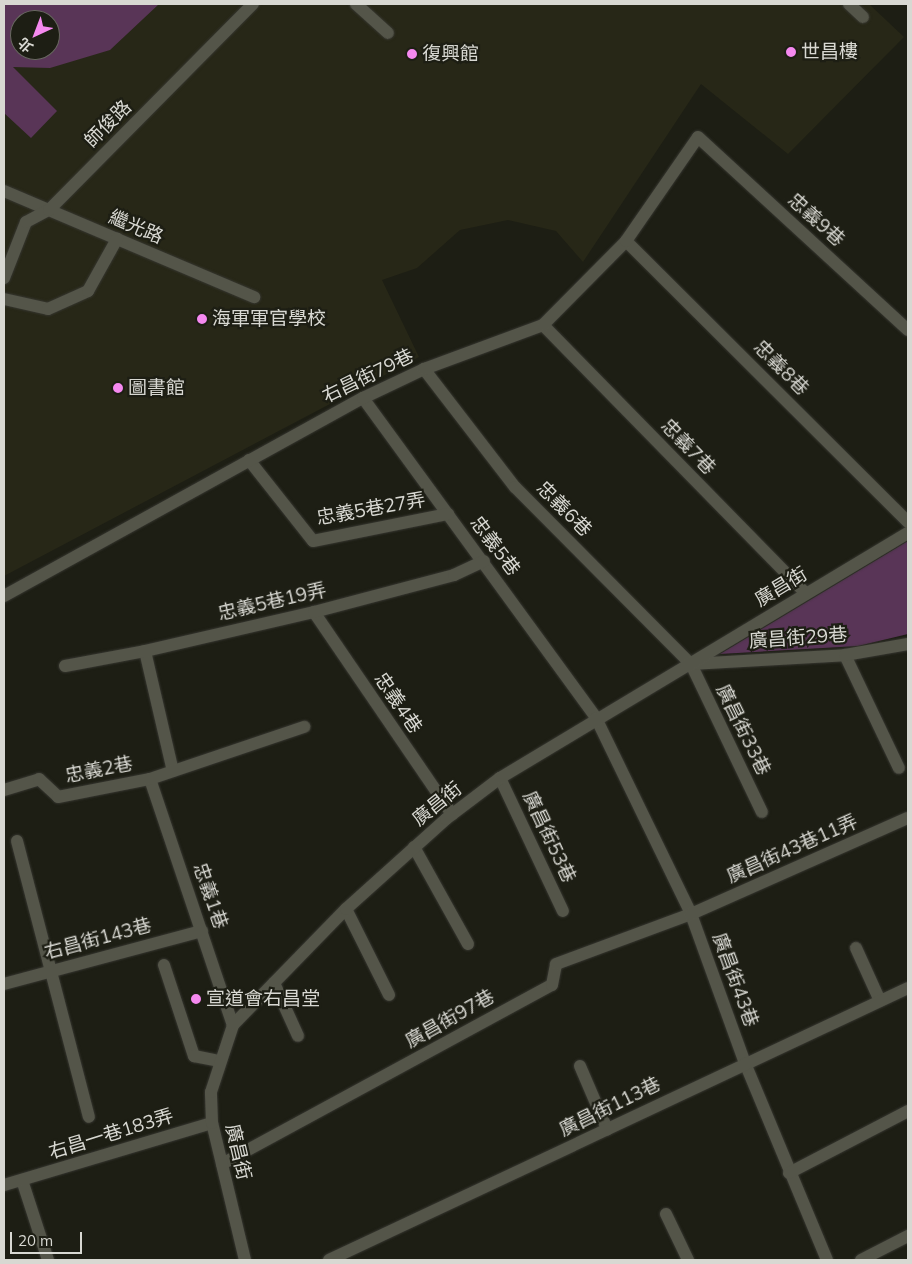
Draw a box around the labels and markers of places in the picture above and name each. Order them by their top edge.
place label: 世昌樓 [801,41,858,63]
place label: 復興館 [422,43,479,65]
marker: 世昌樓 [785,46,797,58]
marker: 復興館 [406,48,418,60]
place label: 海軍軍官學校 [212,308,326,330]
marker: 海軍軍官學校 [196,313,208,325]
place label: 圖書館 [128,377,185,399]
marker: 圖書館 [112,382,124,394]
place label: 宣道會右昌堂 [206,988,320,1010]
marker: 宣道會右昌堂 [190,993,202,1005]

